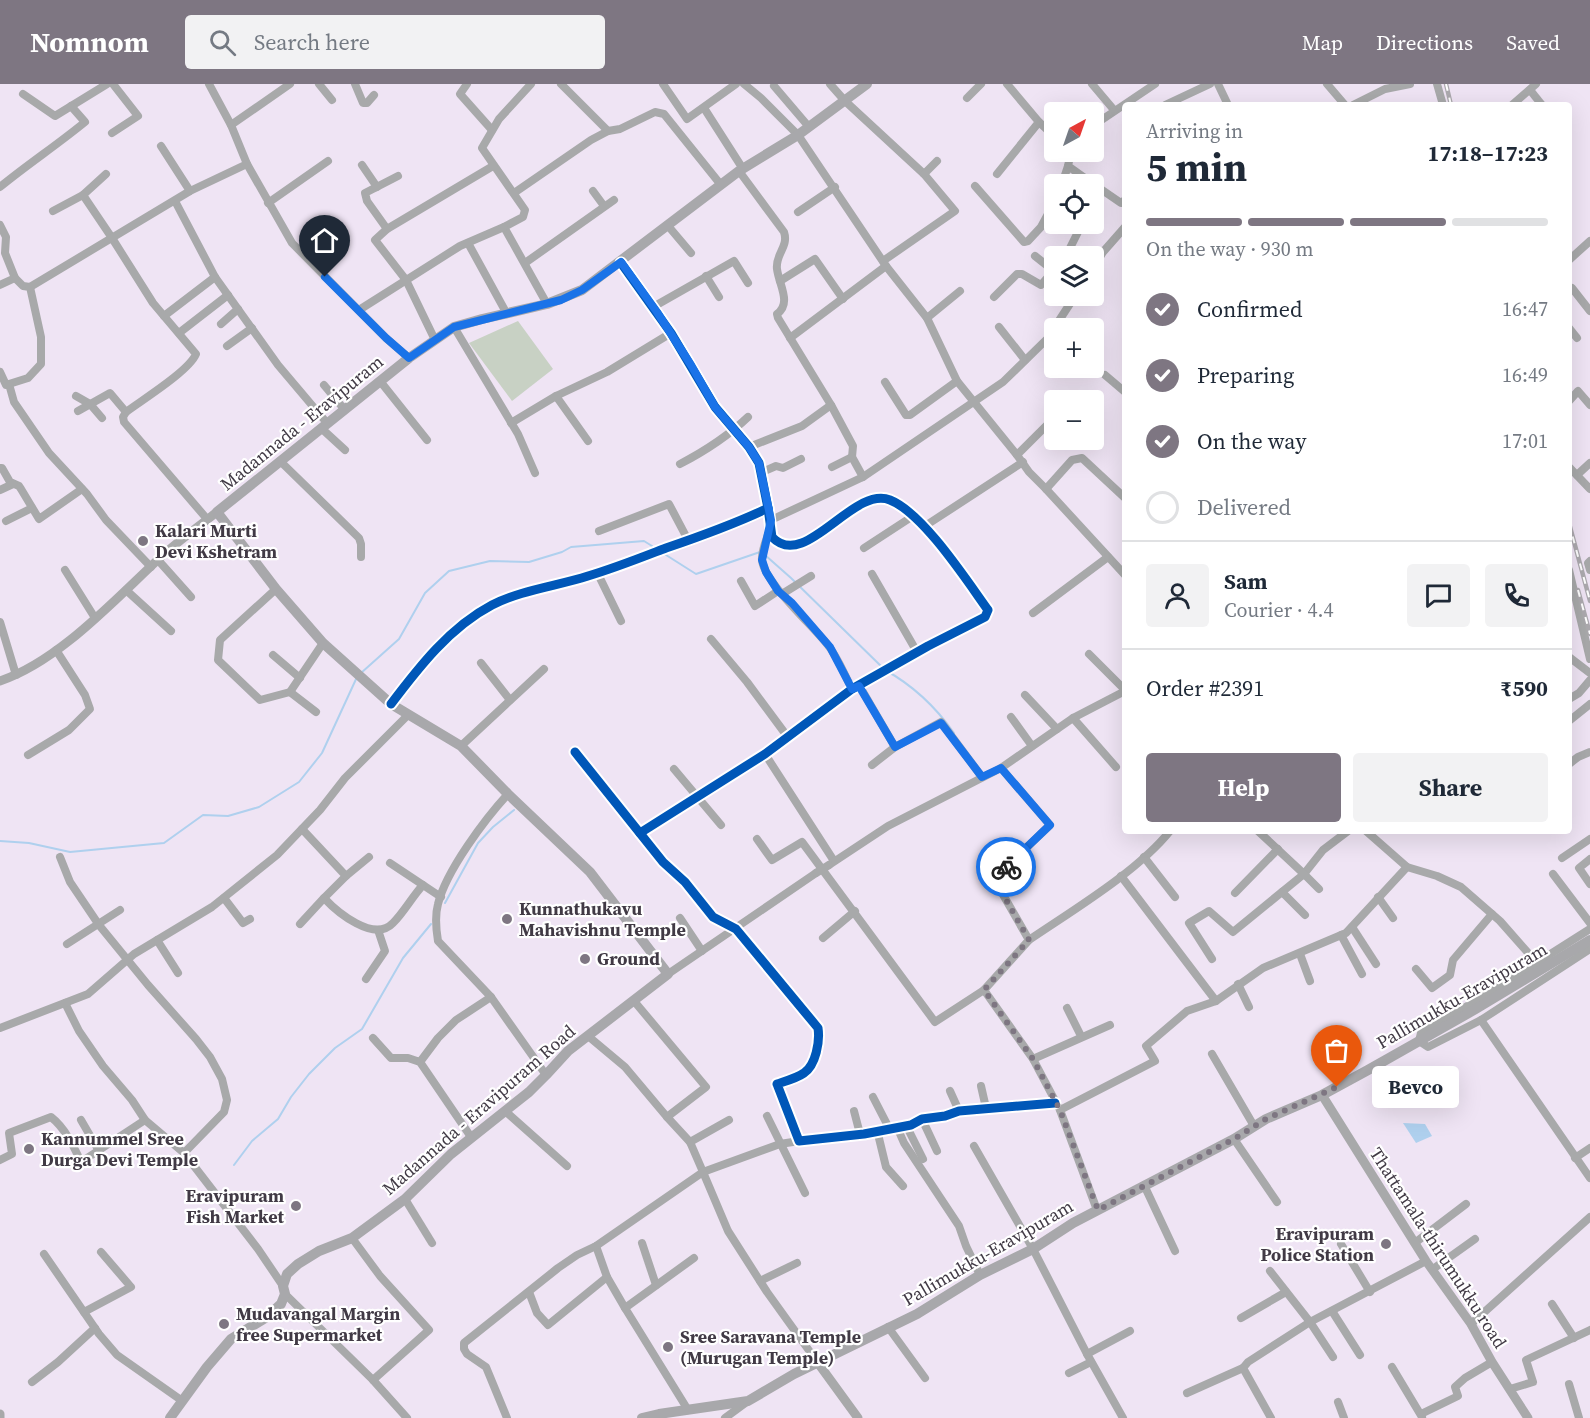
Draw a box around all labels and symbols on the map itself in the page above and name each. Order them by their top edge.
north arrow [1044,102,1104,162]
pin [299,215,350,277]
street label: Madannada - Eravipuram [215,349,388,496]
place label: Kalari Murti Devi Kshetram [155,518,277,564]
marker: Kalari Murti Devi Kshetram [136,534,150,548]
courier [976,837,1036,897]
place label: Kunnathukavu Mahavishnu Temple [519,896,686,942]
marker: Kunnathukavu Mahavishnu Temple [500,912,514,926]
street label: Pallimukku-Eravipuram [1372,936,1552,1055]
place label: Ground [597,946,660,971]
marker: Ground [578,952,592,966]
street label: Madannada - Eravipuram Road [377,1019,581,1200]
pin [1311,1025,1362,1087]
callout: Bevco [1373,1066,1460,1108]
place label: Kannummel Sree Durga Devi Temple [41,1126,198,1172]
marker: Kannummel Sree Durga Devi Temple [22,1142,36,1156]
street label: Thattamala-thirumukku road [1364,1142,1513,1353]
place label: Eravipuram Fish Market [185,1183,285,1229]
street label: Pallimukku-Eravipuram [898,1193,1078,1312]
marker: Eravipuram Fish Market [289,1199,303,1213]
place label: Eravipuram Police Station [1260,1221,1374,1267]
marker: Eravipuram Police Station [1379,1237,1393,1251]
place label: Mudavangal Margin free Supermarket [236,1301,400,1347]
marker: Mudavangal Margin free Supermarket [217,1317,231,1331]
place label: Sree Saravana Temple (Murugan Temple) [680,1324,861,1370]
marker: Sree Saravana Temple (Murugan Temple) [661,1340,675,1354]

